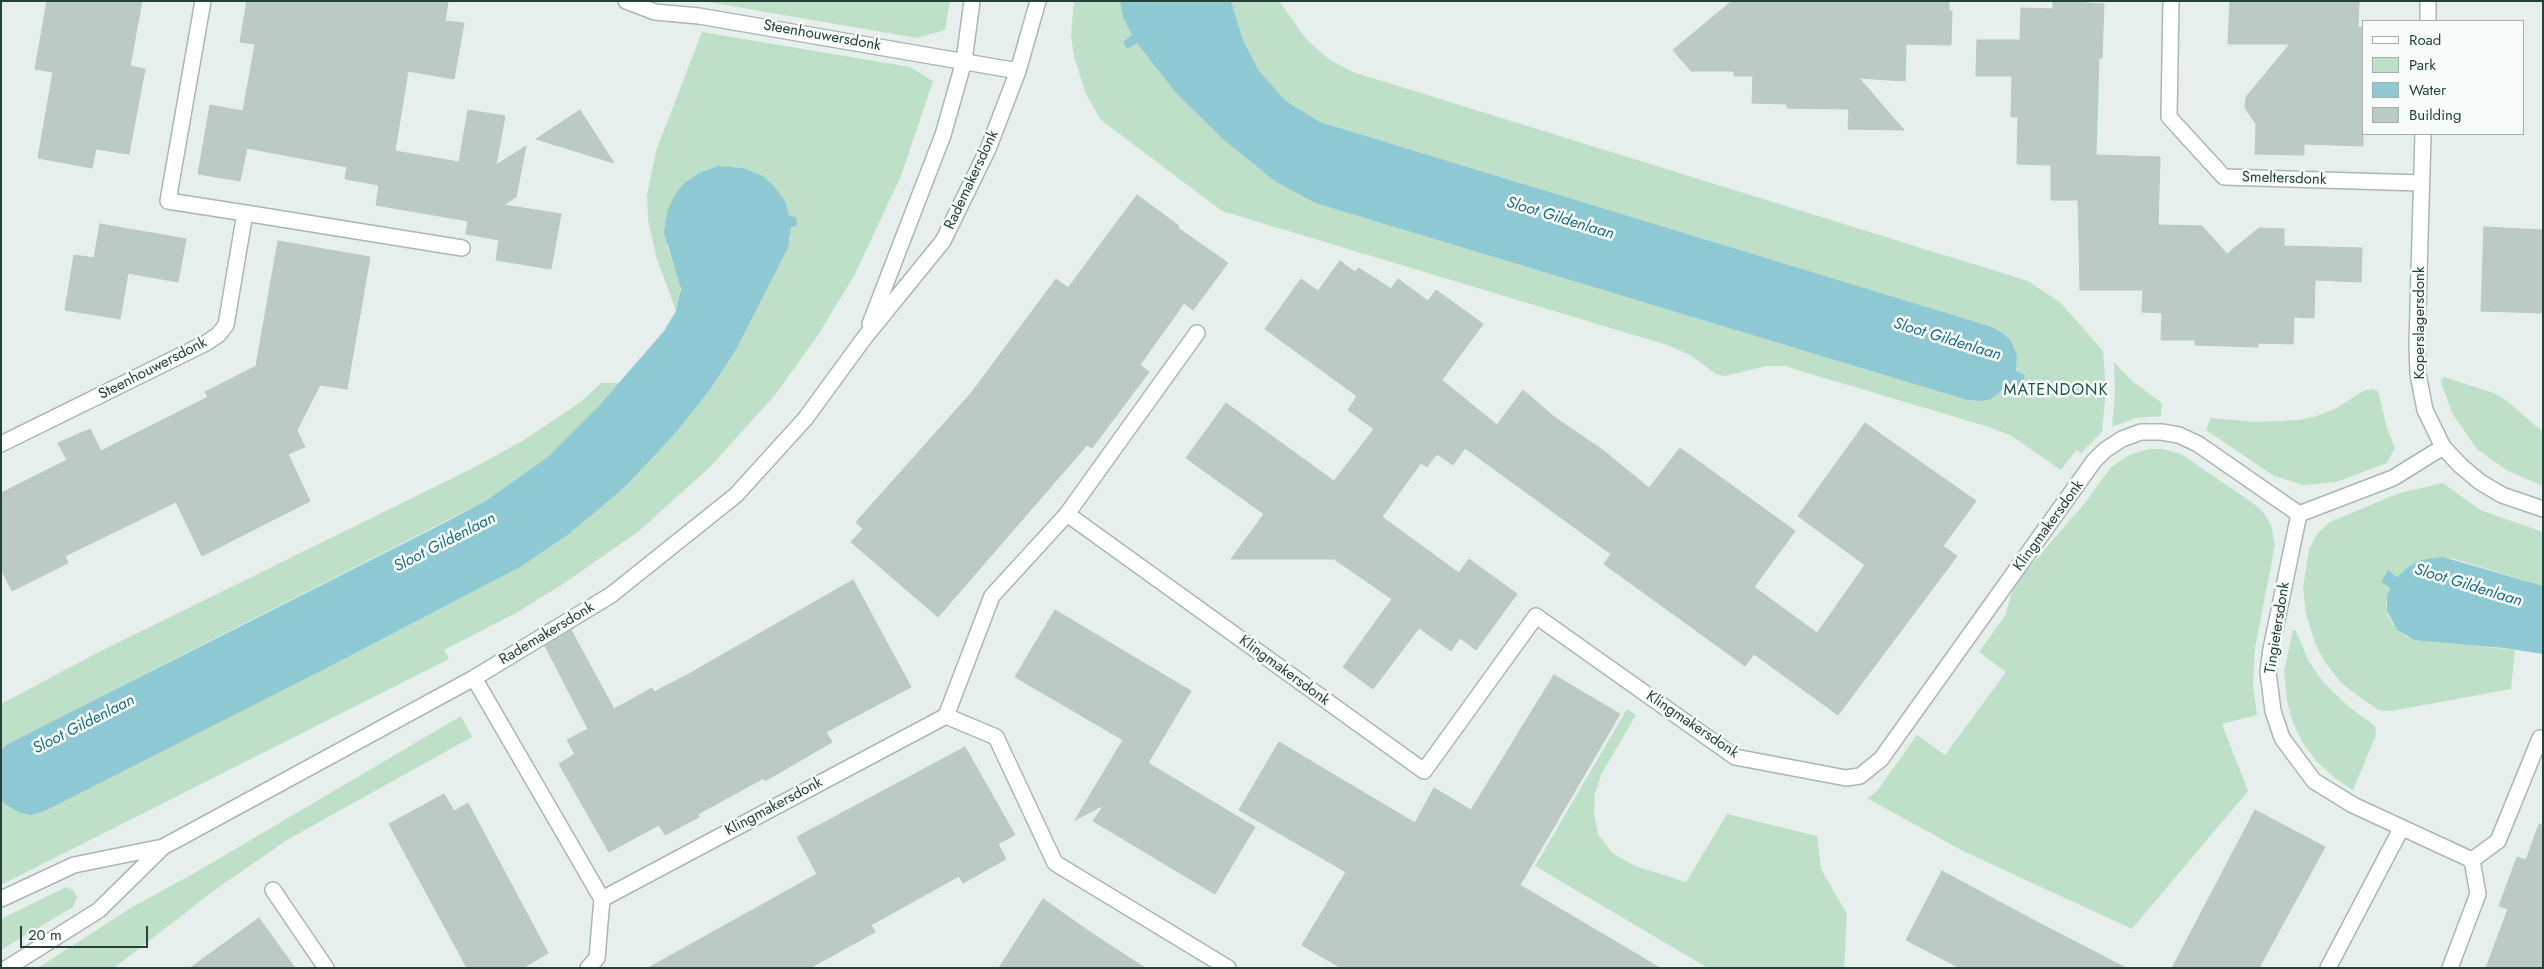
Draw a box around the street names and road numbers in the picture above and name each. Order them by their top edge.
street label: Steenhouwersdonk [762,17,882,55]
street label: Rademakersdonk [941,128,1003,232]
street label: Smeltersdonk [2241,169,2327,189]
street label: Koperslagersdonk [2411,266,2429,380]
street label: Steenhouwersdonk [96,334,210,404]
street label: Klingmakersdonk [2010,477,2088,575]
street label: Tingietersdonk [2262,581,2294,675]
street label: Rademakersdonk [496,599,598,669]
street label: Klingmakersdonk [1235,632,1333,710]
street label: Klingmakersdonk [1642,687,1742,763]
street label: Klingmakersdonk [722,774,826,840]

